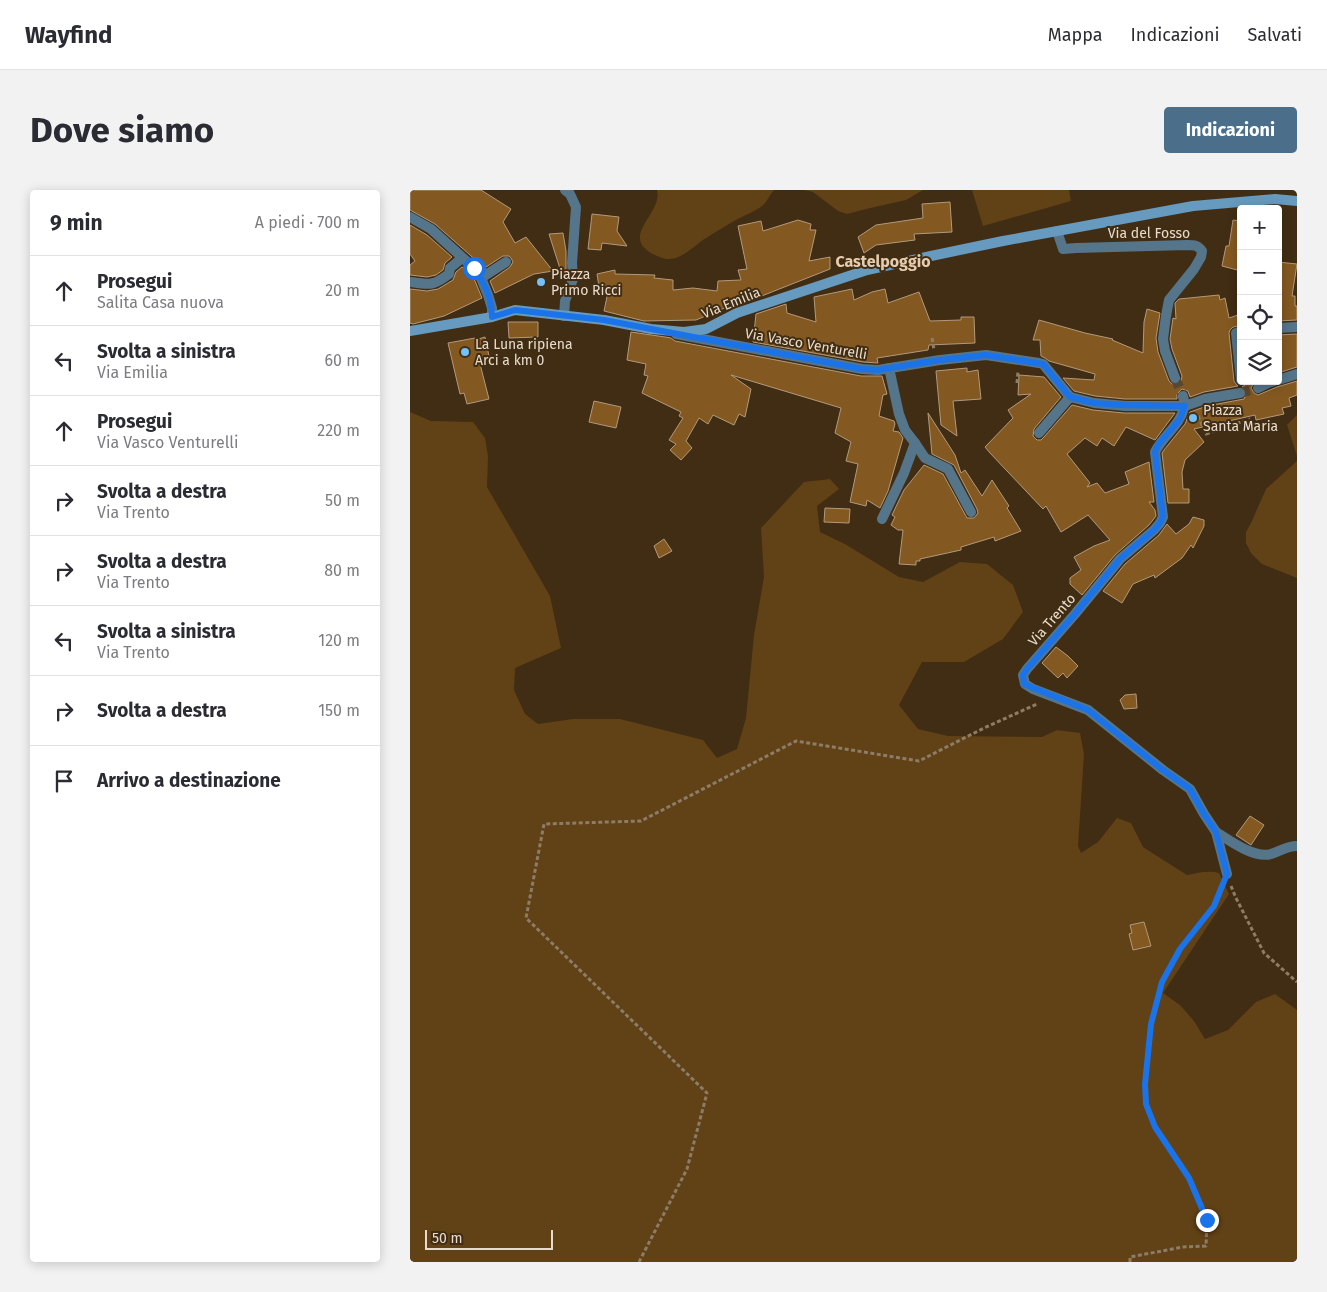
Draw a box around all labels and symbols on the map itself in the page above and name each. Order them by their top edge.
street label: Via del Fosso [1108,225,1190,242]
district label: Castelpoggio [835,252,931,271]
route start [463,257,486,280]
place label: Piazza Primo Ricci [551,266,622,299]
marker: Piazza Primo Ricci [535,276,547,288]
street label: Via Emilia [699,284,763,322]
street label: Via Vasco Venturelli [744,325,868,363]
place label: La Luna ripiena Arci a km 0 [475,336,573,369]
marker: La Luna ripiena Arci a km 0 [459,346,471,358]
place label: Piazza Santa Maria [1203,402,1278,435]
marker: Piazza Santa Maria [1187,412,1199,424]
street label: Via Trento [1025,590,1079,650]
route end [1196,1209,1219,1232]
scale bar [425,1227,552,1250]

